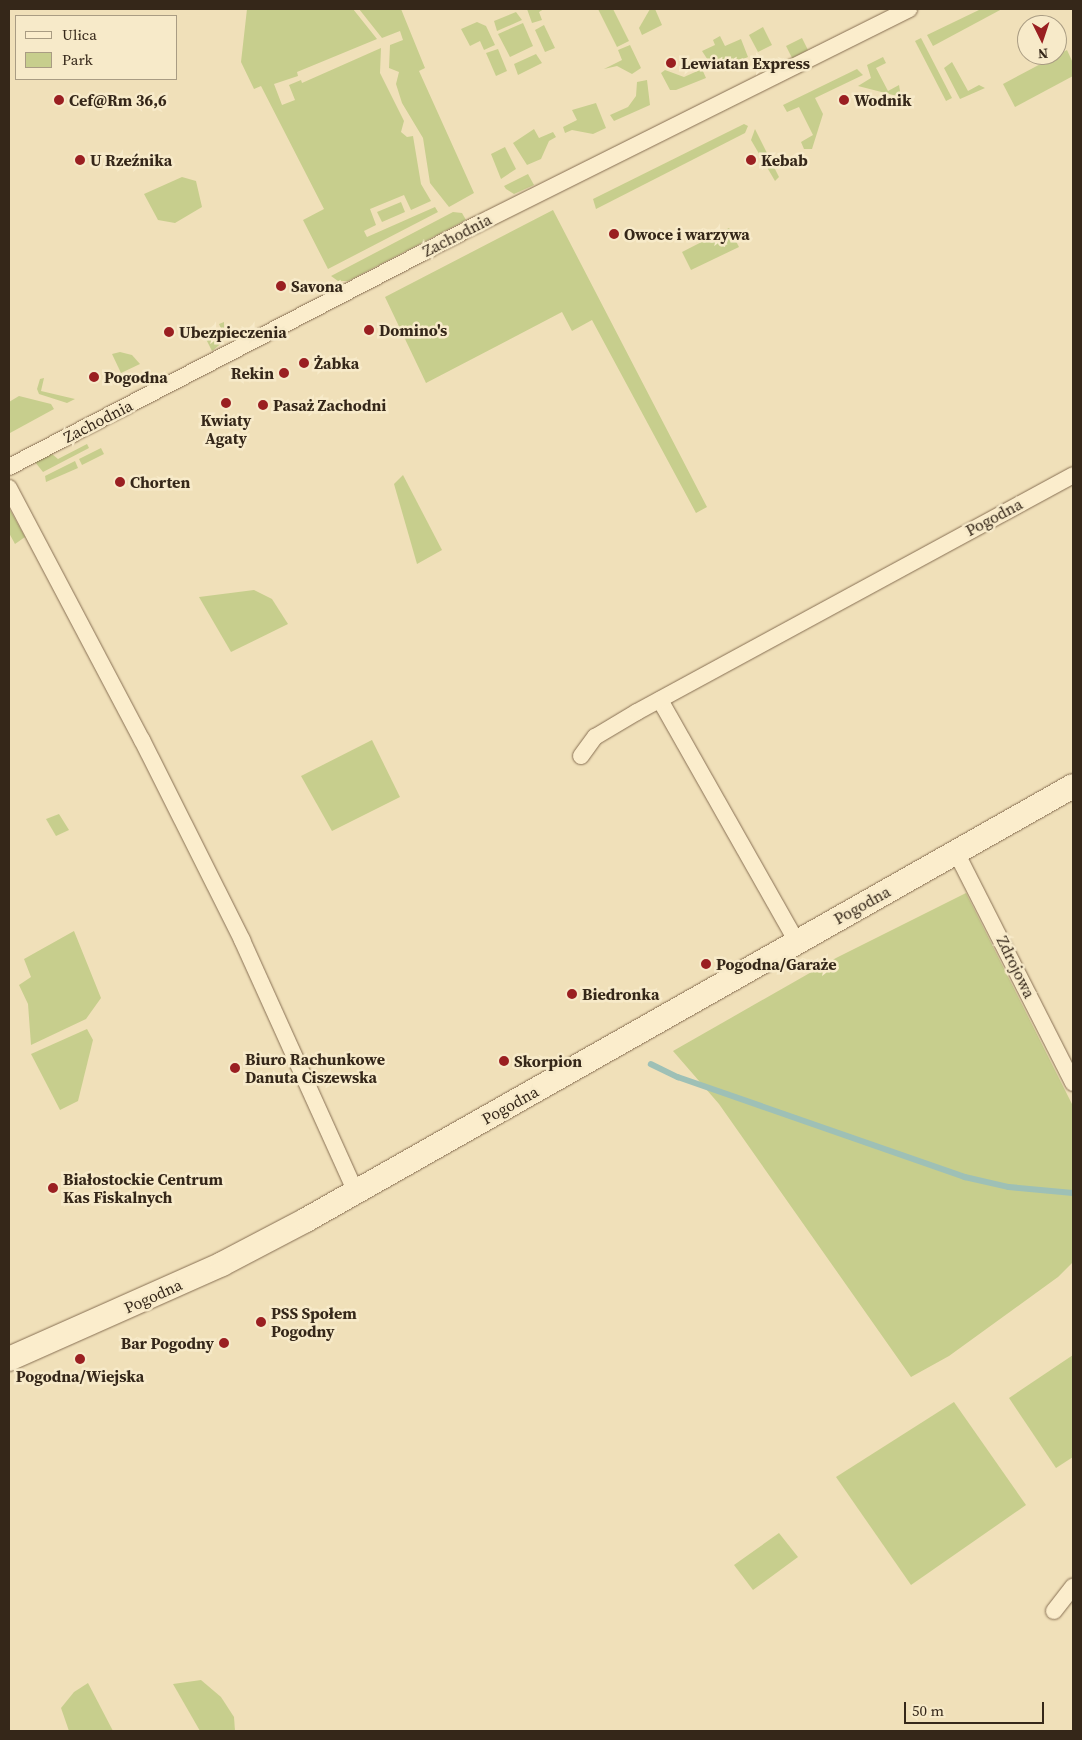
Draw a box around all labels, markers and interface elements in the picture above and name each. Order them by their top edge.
legend [15,15,178,80]
north arrow [1017,15,1067,65]
text: Ulica [62,24,97,45]
text: N [1037,44,1049,64]
text: Park [62,49,93,70]
place label: Lewiatan Express [681,53,810,73]
marker: Lewiatan Express [665,57,677,69]
place label: Cef@Rm 36,6 [69,90,167,110]
place label: Wodnik [854,90,911,110]
marker: Cef@Rm 36,6 [53,94,65,106]
marker: Wodnik [838,94,850,106]
place label: U Rzeźnika [90,150,172,170]
place label: Kebab [761,150,808,170]
marker: U Rzeźnika [74,154,86,166]
marker: Kebab [745,154,757,166]
street label: Zachodnia [419,209,495,261]
place label: Owoce i warzywa [624,224,750,244]
marker: Owoce i warzywa [608,228,620,240]
place label: Savona [291,276,343,296]
marker: Savona [275,280,287,292]
place label: Domino's [379,320,447,340]
place label: Ubezpieczenia [179,322,287,342]
marker: Domino's [363,324,375,336]
marker: Ubezpieczenia [163,326,175,338]
place label: Żabka [314,353,359,373]
marker: Żabka [298,357,310,369]
place label: Rekin [231,363,274,383]
place label: Pogodna [104,367,168,387]
marker: Rekin [278,367,290,379]
marker: Pogodna [88,371,100,383]
street label: Zachodnia [60,395,136,447]
place label: Pasaż Zachodni [273,395,386,415]
marker: Kwiaty Agaty [220,397,232,409]
marker: Pasaż Zachodni [257,399,269,411]
place label: Kwiaty Agaty [201,410,251,448]
place label: Chorten [130,472,190,492]
marker: Chorten [114,476,126,488]
street label: Pogodna [962,494,1026,540]
street label: Pogodna [830,882,894,928]
street label: Zdrojowa [993,933,1039,1001]
place label: Pogodna/Garaże [716,954,836,974]
marker: Pogodna/Garaże [700,958,712,970]
place label: Biedronka [582,984,659,1004]
marker: Biedronka [566,988,578,1000]
place label: Biuro Rachunkowe Danuta Ciszewska [245,1049,385,1087]
place label: Skorpion [514,1051,582,1071]
marker: Skorpion [498,1055,510,1067]
marker: Biuro Rachunkowe Danuta Ciszewska [229,1062,241,1074]
street label: Pogodna [478,1082,542,1128]
place label: Białostockie Centrum Kas Fiskalnych [63,1169,223,1207]
marker: Białostockie Centrum Kas Fiskalnych [47,1182,59,1194]
street label: Pogodna [121,1275,185,1317]
place label: PSS Społem Pogodny [271,1303,357,1341]
marker: PSS Społem Pogodny [255,1316,267,1328]
place label: Bar Pogodny [121,1333,214,1353]
marker: Bar Pogodny [218,1337,230,1349]
marker: Pogodna/Wiejska [74,1353,86,1365]
place label: Pogodna/Wiejska [16,1366,144,1386]
scale bar [907,1692,1047,1724]
text: 50 m [912,1700,944,1721]

